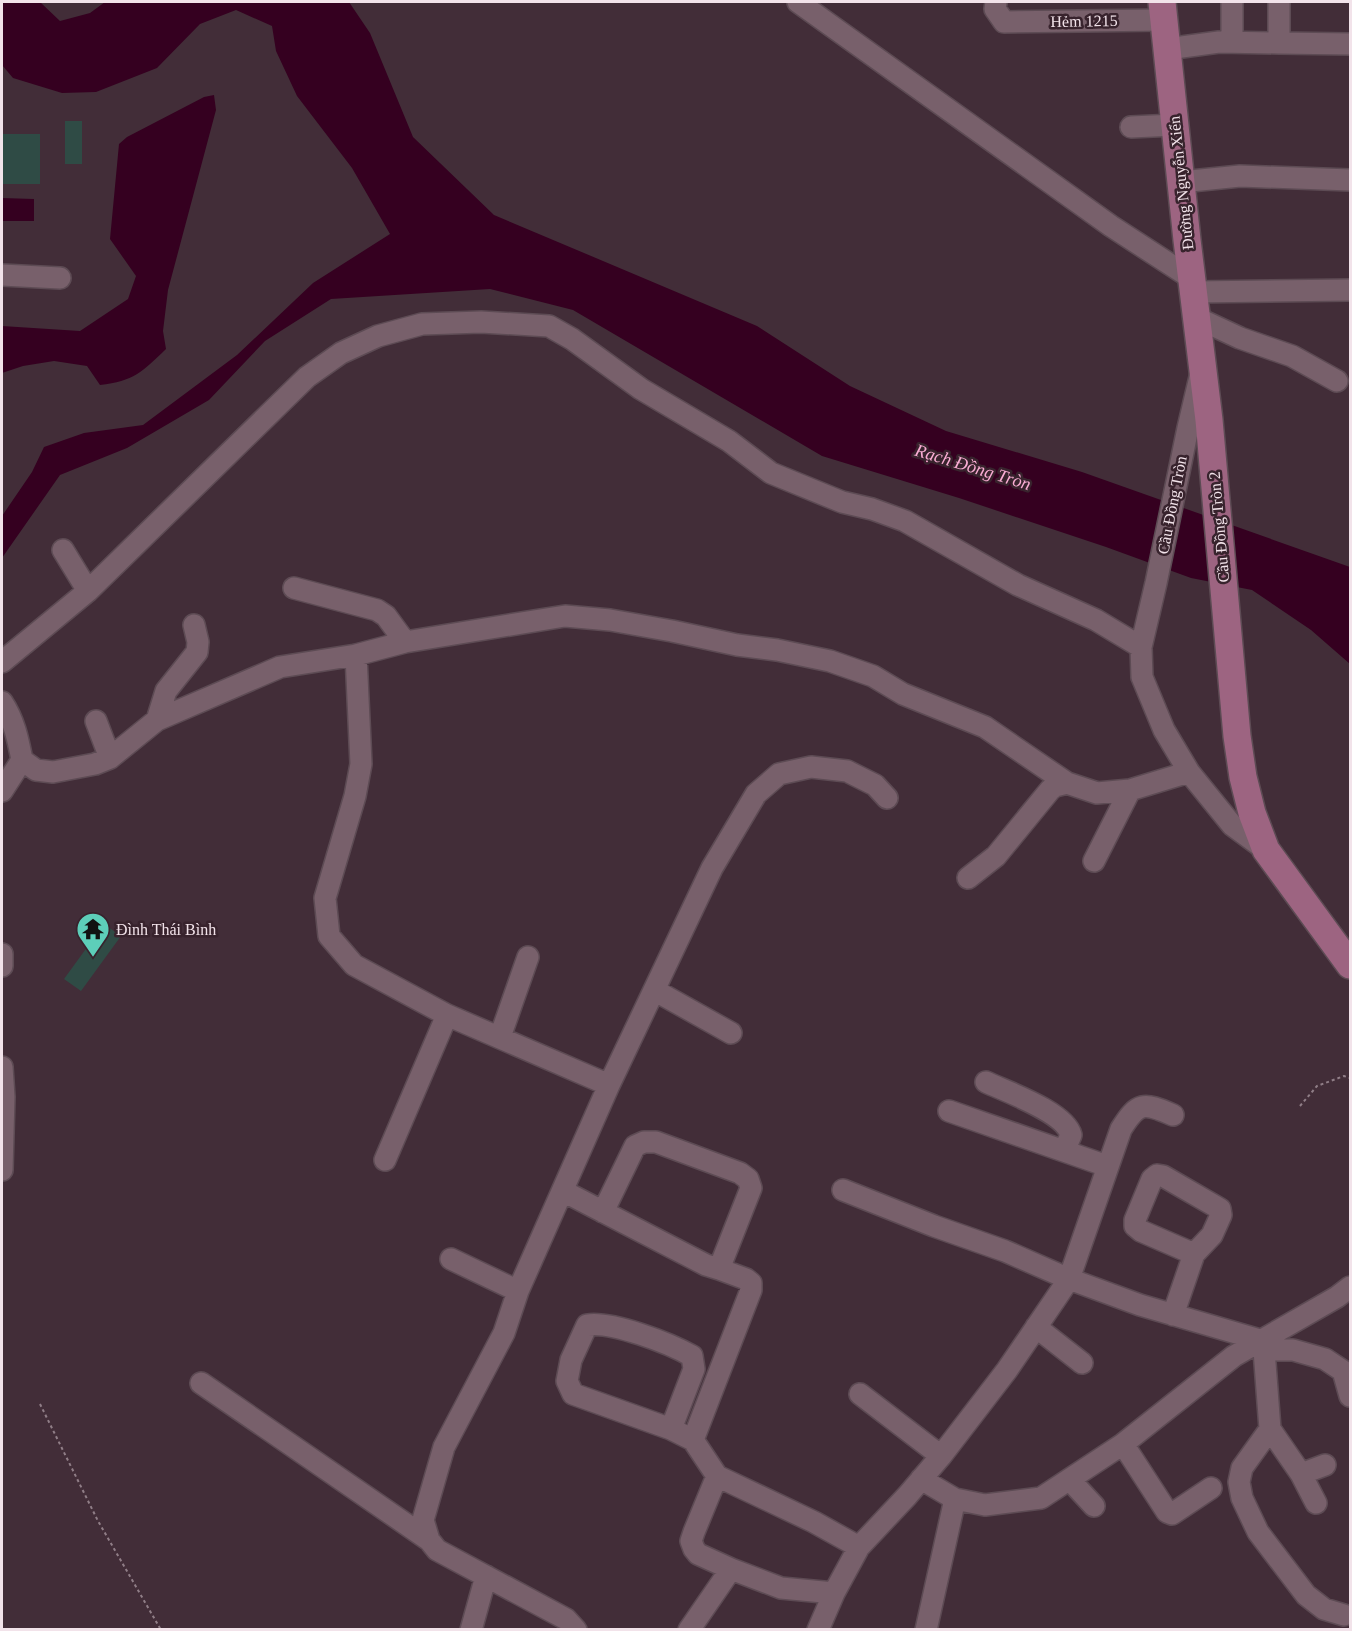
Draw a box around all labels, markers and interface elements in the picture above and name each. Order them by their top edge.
street label: Hẻm 1215 [1050,12,1118,30]
street label: Đường Nguyễn Xiển [1166,115,1197,251]
water label: Rạch Đồng Tròn [912,440,1033,494]
street label: Cầu Đồng Tròn [1154,455,1191,556]
street label: Cầu Đồng Tròn 2 [1206,471,1233,583]
temple icon: Đình Thái Bình [75,911,111,958]
place label: Đình Thái Bình [116,921,216,938]

